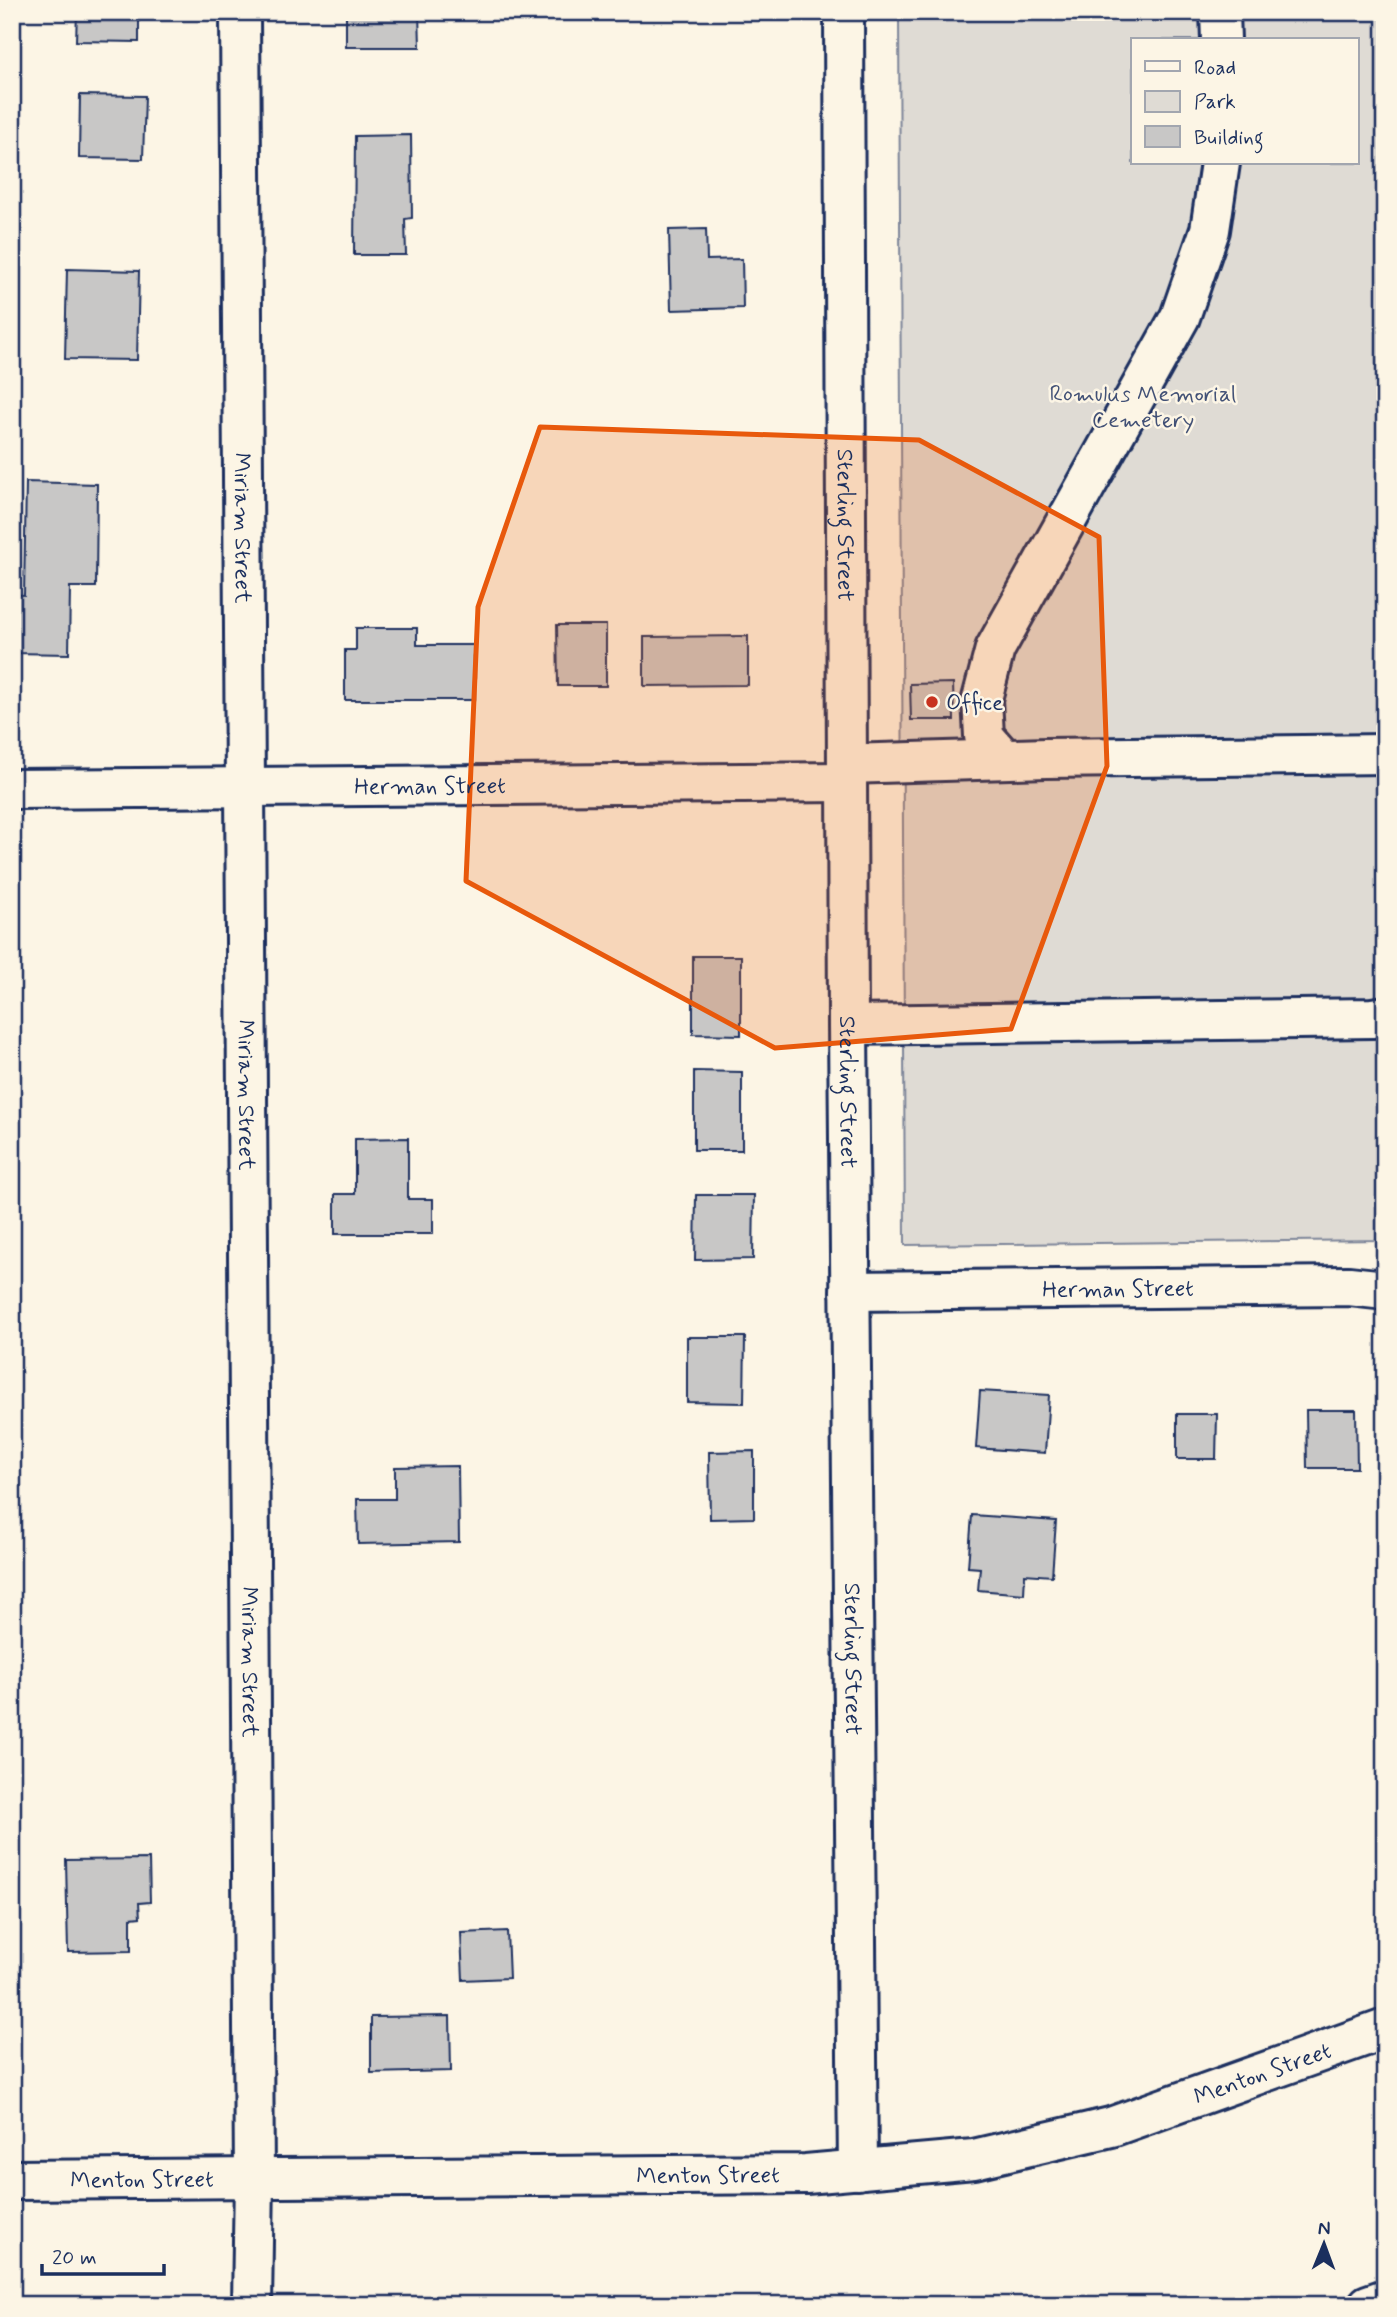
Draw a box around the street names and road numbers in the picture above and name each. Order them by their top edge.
street label: Sterling Street [827,449,859,601]
street label: Miriam Street [226,452,257,604]
street label: Herman Street [354,772,506,803]
street label: Sterling Street [830,1016,862,1169]
street label: Miriam Street [230,1019,260,1171]
street label: Herman Street [1042,1275,1194,1306]
street label: Sterling Street [834,1583,867,1736]
street label: Miriam Street [233,1586,264,1738]
street label: Menton Street [1190,2036,1336,2113]
street label: Menton Street [636,2161,780,2192]
street label: Menton Street [70,2165,214,2197]

